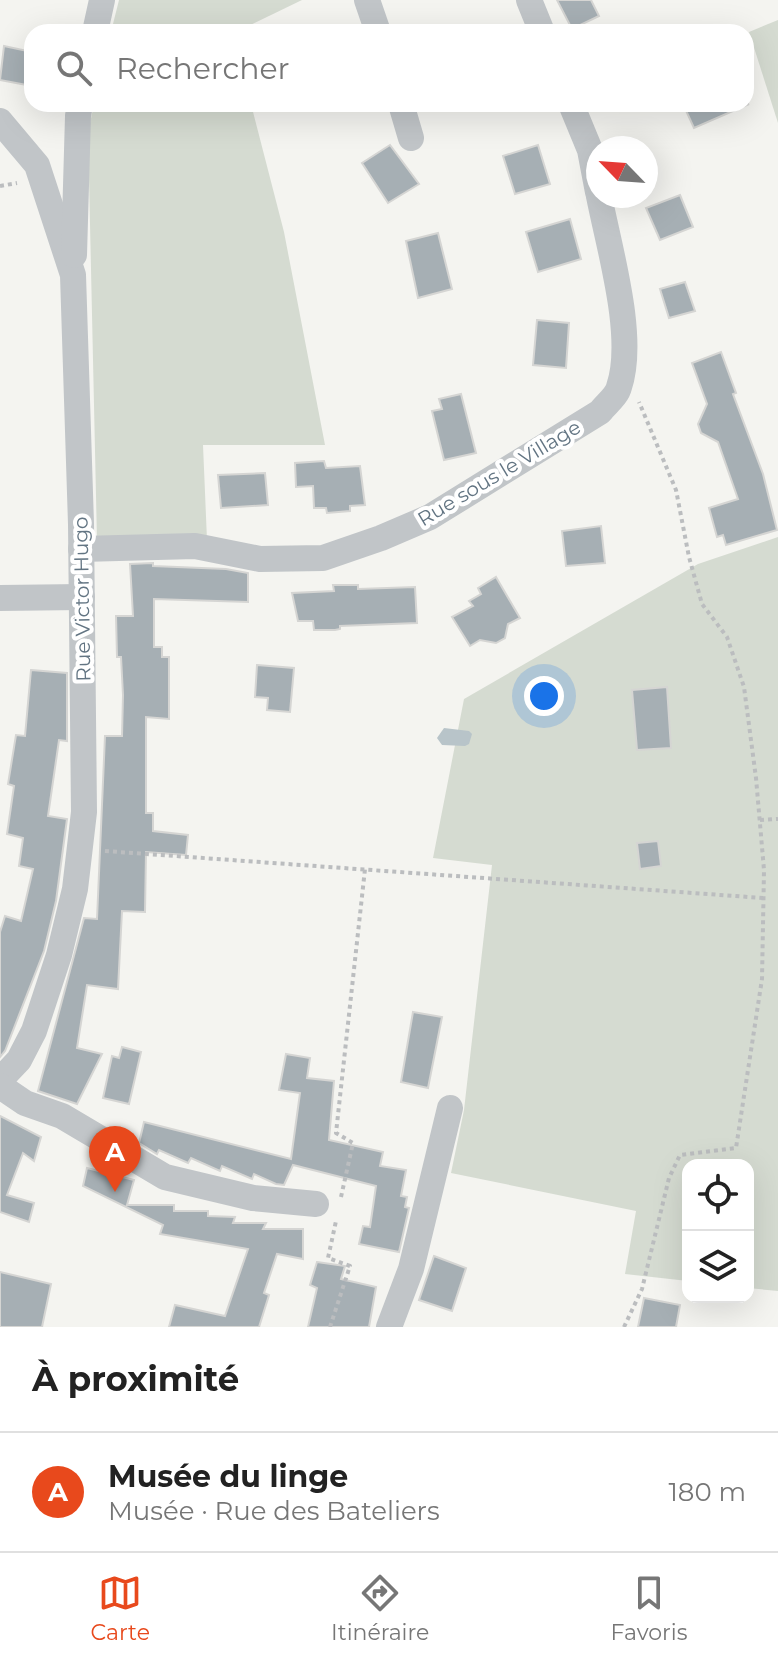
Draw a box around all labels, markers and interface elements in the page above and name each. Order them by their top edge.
search box [24,24,754,112]
icon: search [52,46,96,90]
text: Rechercher [116,50,290,87]
north arrow [586,136,658,208]
street label: Rue sous le Village [413,415,585,531]
street label: Rue Victor Hugo [69,516,95,682]
your location [524,676,564,716]
pin: A [89,1126,141,1192]
map controls [682,1159,754,1303]
button: locate [682,1159,754,1231]
button: layers [682,1231,754,1303]
text: À proximité [32,1358,239,1400]
text: Musée du linge [108,1458,348,1495]
text: A [48,1476,68,1508]
text: 180 m [668,1476,746,1508]
text: Musée · Rue des Bateliers [108,1495,440,1527]
tab: Carte [91,1571,150,1646]
tab: Itinéraire [331,1571,429,1646]
tab: Favoris [611,1571,687,1646]

